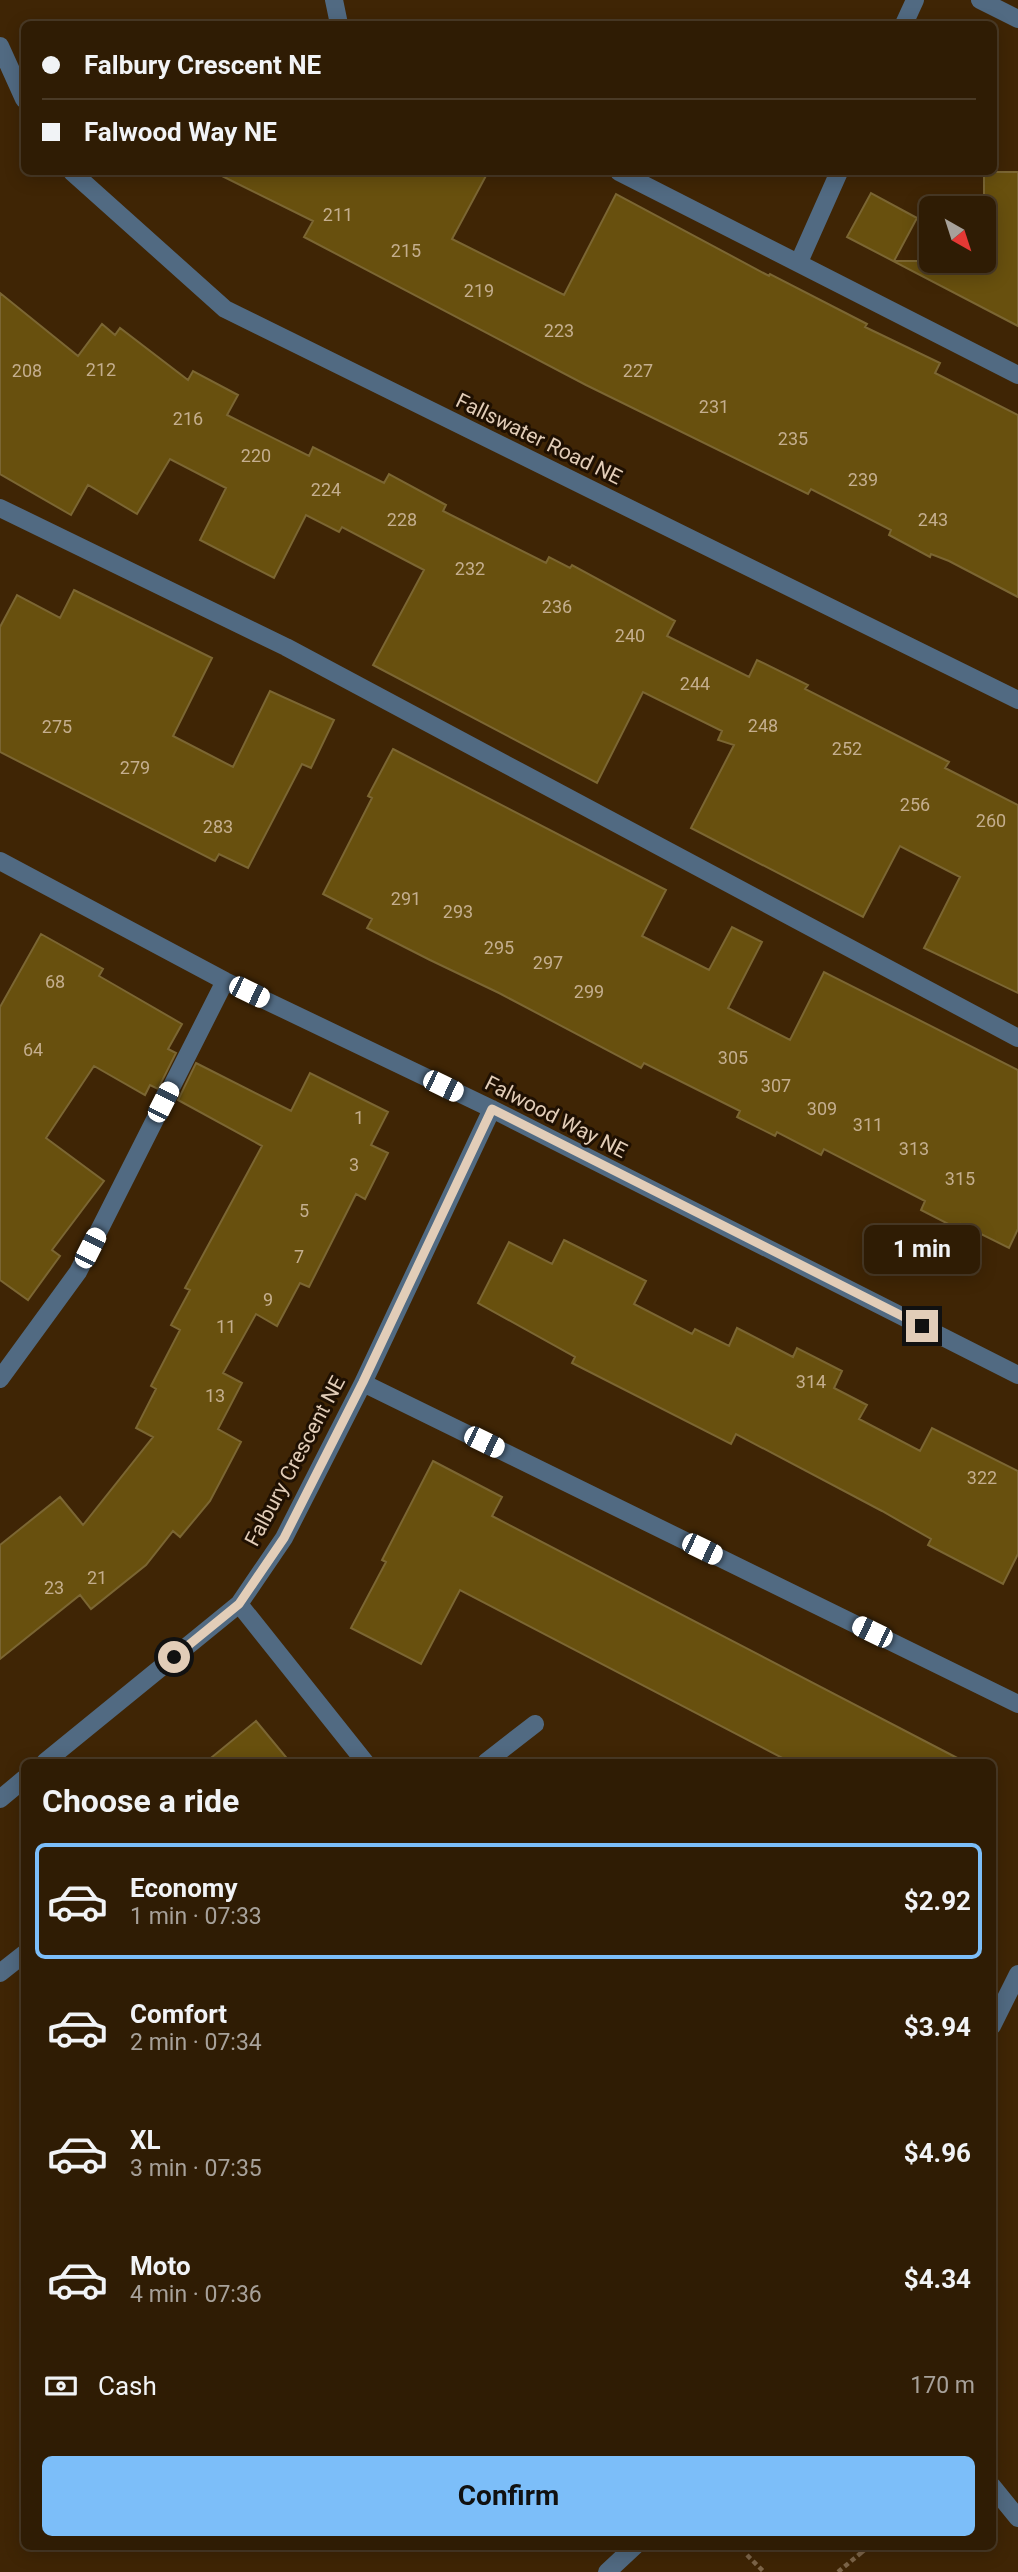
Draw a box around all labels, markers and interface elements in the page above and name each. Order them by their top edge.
text: Falbury Crescent NE [84,50,321,80]
text: Falwood Way NE [84,117,277,147]
north arrow [919,196,996,273]
map controls [919,196,996,273]
house number: 211 [323,204,353,225]
house number: 215 [391,240,421,261]
house number: 219 [464,280,494,301]
house number: 223 [544,320,574,341]
house number: 212 [86,359,116,380]
house number: 208 [12,360,42,381]
house number: 227 [623,360,653,381]
street label: Fallswater Road NE [452,388,626,490]
house number: 231 [699,396,729,417]
house number: 216 [173,408,203,429]
house number: 235 [778,428,808,449]
house number: 220 [241,445,271,466]
house number: 239 [848,469,878,490]
house number: 224 [311,479,341,500]
house number: 228 [387,509,417,530]
house number: 243 [918,509,948,530]
house number: 232 [455,558,485,579]
house number: 236 [542,596,572,617]
house number: 240 [615,625,645,646]
house number: 244 [680,673,710,694]
house number: 248 [748,715,778,736]
house number: 275 [42,716,72,737]
house number: 252 [832,738,862,759]
house number: 279 [120,757,150,778]
house number: 256 [900,794,930,815]
house number: 260 [976,810,1006,831]
house number: 283 [203,816,233,837]
house number: 291 [391,888,421,909]
house number: 293 [443,901,473,922]
house number: 295 [484,937,514,958]
house number: 297 [533,952,563,973]
house number: 68 [45,971,65,992]
car [226,973,273,1011]
house number: 299 [574,981,604,1002]
house number: 64 [23,1039,43,1060]
house number: 305 [718,1047,748,1068]
car [420,1067,467,1105]
street label: Falwood Way NE [481,1071,631,1163]
house number: 307 [761,1075,791,1096]
car [145,1079,182,1125]
house number: 309 [807,1098,837,1119]
house number: 1 [354,1107,364,1128]
house number: 311 [853,1114,883,1135]
house number: 313 [899,1138,929,1159]
house number: 3 [349,1154,359,1175]
house number: 315 [945,1168,975,1189]
house number: 5 [299,1200,309,1221]
callout: 1 min [864,1224,980,1274]
car [72,1225,109,1271]
text: 1 min [893,1236,951,1263]
house number: 7 [294,1246,304,1267]
house number: 9 [263,1289,273,1310]
route end [906,1310,938,1342]
house number: 11 [216,1316,236,1337]
house number: 314 [796,1371,826,1392]
street label: Falbury Crescent NE [240,1372,350,1550]
house number: 13 [205,1385,225,1406]
car [461,1423,508,1461]
house number: 322 [967,1467,997,1488]
car [679,1530,726,1568]
house number: 21 [87,1567,107,1588]
house number: 23 [44,1577,64,1598]
car [849,1613,896,1651]
route start [158,1641,190,1673]
text: Choose a ride [42,1782,239,1820]
icon: car [46,1870,109,1933]
text: Economy [130,1873,237,1903]
text: $2.92 [904,1886,971,1916]
text: 1 min · 07:33 [130,1903,262,1930]
icon: car [46,1996,109,2059]
text: Comfort [130,1999,227,2029]
text: $3.94 [904,2012,971,2042]
text: 2 min · 07:34 [130,2029,262,2056]
icon: car [46,2122,109,2185]
text: XL [130,2125,161,2155]
text: $4.96 [904,2138,971,2168]
text: 3 min · 07:35 [130,2155,262,2182]
icon: car [46,2248,109,2311]
text: Moto [130,2251,191,2281]
text: $4.34 [904,2264,971,2294]
text: 4 min · 07:36 [130,2281,262,2308]
icon: cash [42,2367,80,2405]
text: Cash [98,2371,157,2401]
text: 170 m [910,2372,975,2399]
button: Confirm [42,2456,975,2536]

